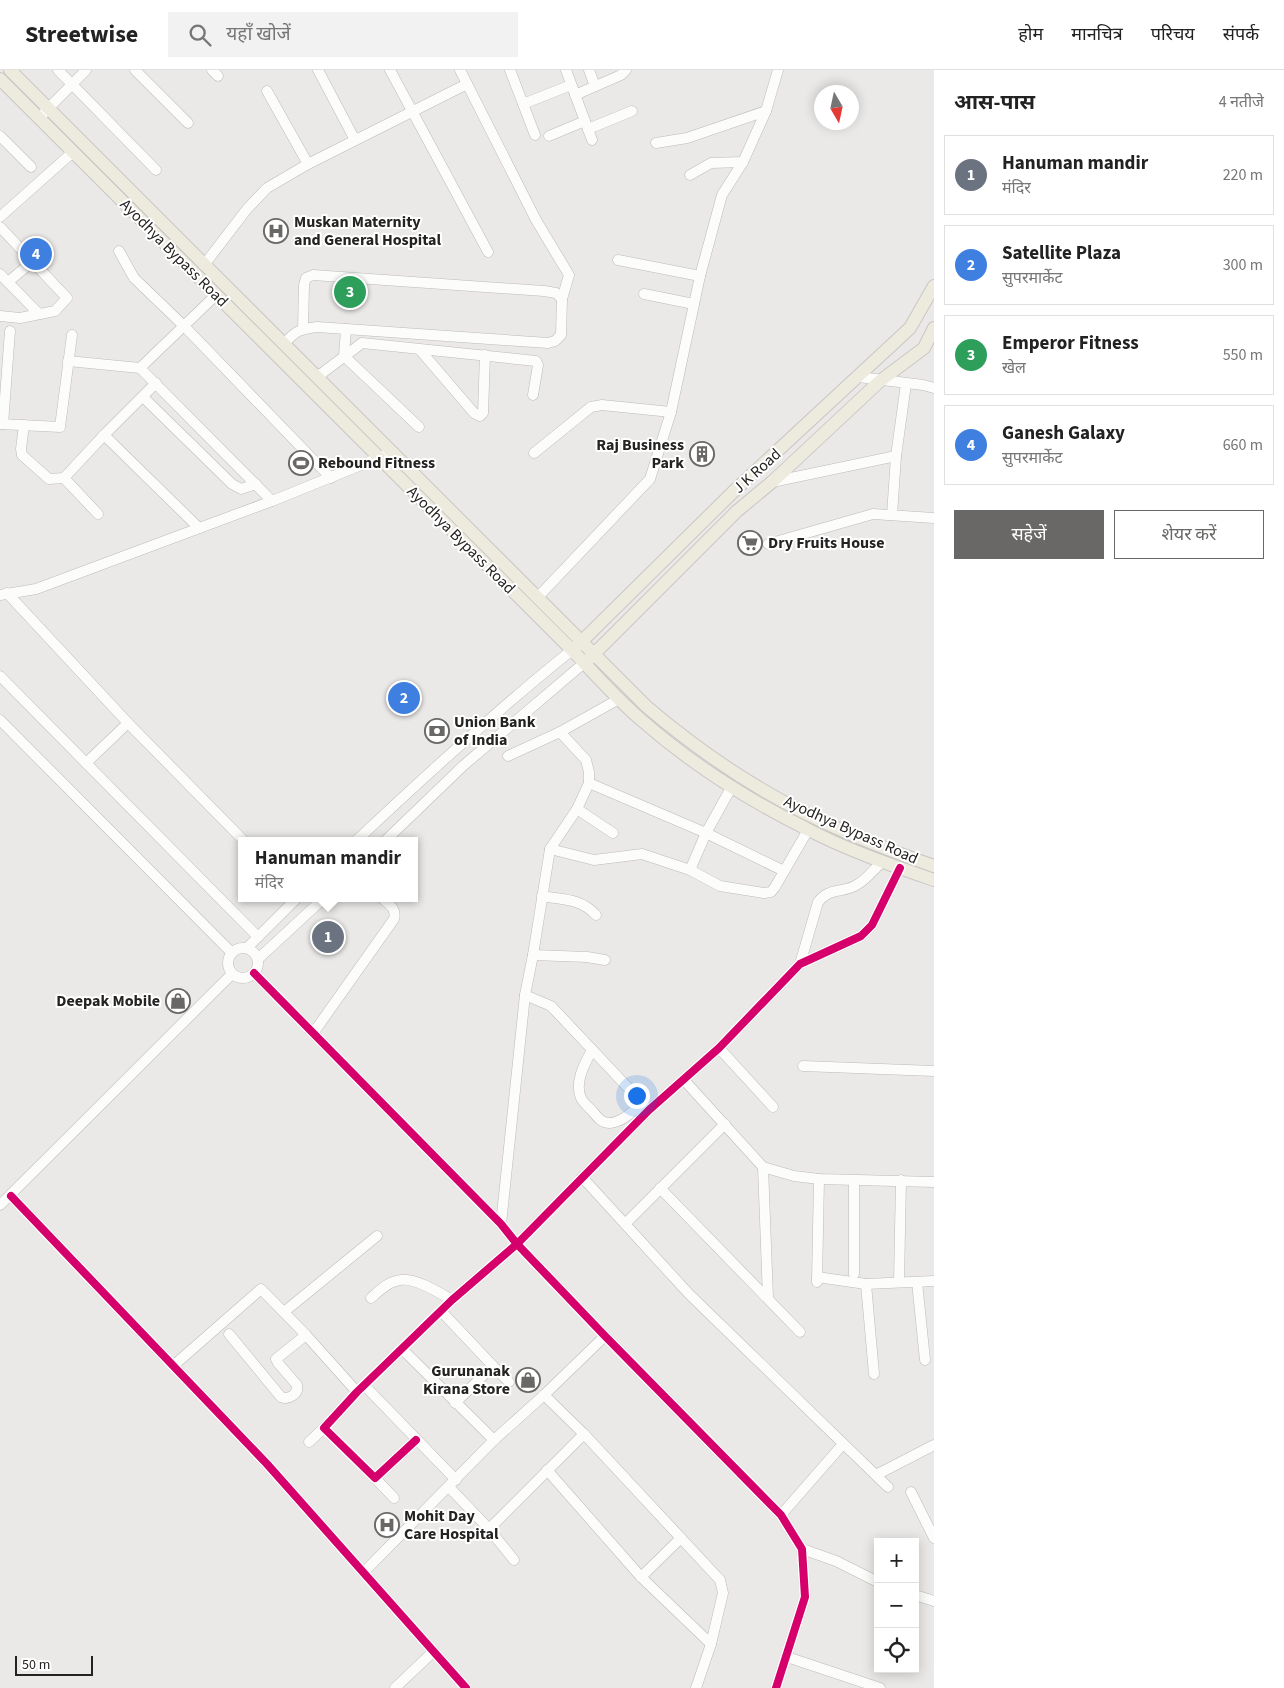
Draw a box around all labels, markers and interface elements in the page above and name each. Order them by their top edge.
search box [168,12,518,57]
text: Streetwise [25,17,138,52]
icon: search [186,21,214,49]
text: यहाँ खोजें [226,21,291,48]
text: होम [1018,22,1043,47]
text: मानचित्र [1071,22,1123,47]
text: परिचय [1151,22,1195,47]
text: संपर्क [1223,22,1259,47]
north arrow [814,85,859,130]
text: आस-पास [954,87,1035,117]
text: 4 नतीजे [1219,91,1264,113]
text: Hanuman mandir [1002,150,1148,177]
text: 1 [967,164,975,186]
text: 220 m [1223,164,1263,186]
text: मंदिर [1002,177,1031,199]
street label: Ayodhya Bypass Road [115,194,233,312]
place label: Muskan Maternity and General Hospital [294,211,442,251]
hospital icon: Muskan Maternity and General Hospital [263,218,289,244]
pin: 4 [20,235,52,273]
text: Satellite Plaza [1002,240,1121,267]
text: 2 [967,254,975,276]
text: 300 m [1223,254,1263,276]
text: सुपरमार्केट [1002,267,1063,289]
pin: 3 [334,273,366,311]
text: Emperor Fitness [1002,330,1139,357]
text: 3 [967,344,975,366]
text: 550 m [1223,344,1263,366]
text: खेल [1002,357,1026,379]
text: Ganesh Galaxy [1002,420,1125,447]
place label: Raj Business Park [596,434,684,474]
text: 4 [967,434,975,456]
text: 660 m [1223,434,1263,456]
building icon: Raj Business Park [689,441,715,467]
street label: J K Road [728,444,786,498]
text: सुपरमार्केट [1002,447,1063,469]
sports icon: Rebound Fitness [288,450,314,476]
place label: Rebound Fitness [318,452,435,474]
street label: Ayodhya Bypass Road [402,481,520,599]
button: सहेजें [954,510,1104,559]
button: शेयर करें [1114,510,1264,559]
supermarket icon: Dry Fruits House [737,530,763,556]
place label: Dry Fruits House [768,532,885,554]
pin: 2 [388,679,420,717]
place label: Union Bank of India [454,711,536,751]
bank icon: Union Bank of India [424,718,450,744]
street label: Ayodhya Bypass Road [780,790,922,870]
popup [238,837,418,902]
text: Hanuman mandir [255,845,401,872]
text: मंदिर [255,872,284,894]
pin: 1 [312,918,344,956]
shop icon: Deepak Mobile [165,988,191,1014]
place label: Deepak Mobile [56,990,160,1012]
your location [624,1083,650,1109]
place label: Gurunanak Kirana Store [423,1360,510,1400]
shop icon: Gurunanak Kirana Store [515,1367,541,1393]
place label: Mohit Day Care Hospital [404,1505,499,1545]
hospital icon: Mohit Day Care Hospital [374,1512,400,1538]
map controls [874,1538,919,1673]
button: + [874,1538,919,1583]
button: − [874,1583,919,1628]
button: locate [874,1628,919,1673]
scale bar [15,1653,92,1676]
text: 50 m [22,1655,50,1675]

